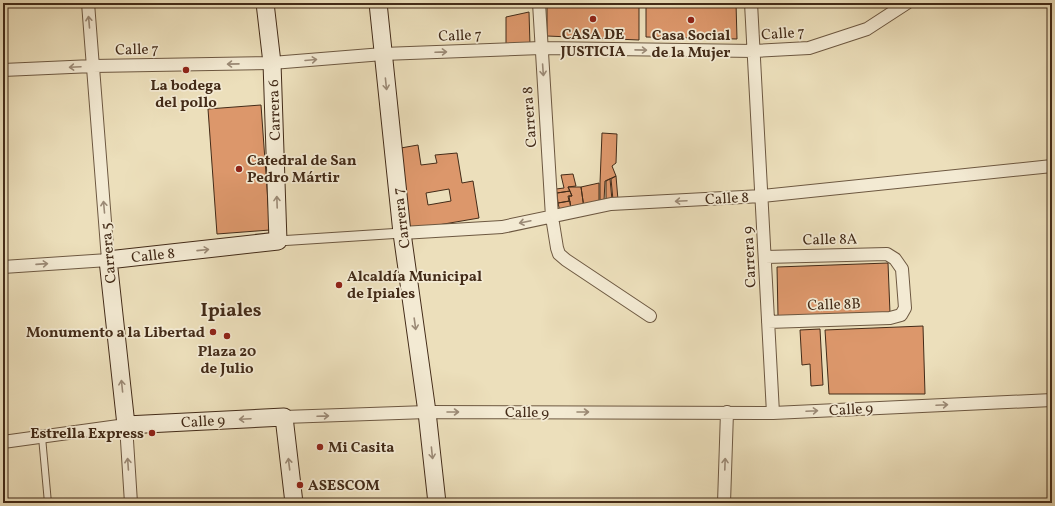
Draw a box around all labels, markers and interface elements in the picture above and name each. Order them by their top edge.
marker: CASA DE JUSTICIA [588,14,598,24]
marker: Casa Social de la Mujer [686,15,696,25]
one-way arrow [86,16,93,29]
street label: Calle 7 [761,23,806,46]
street label: Calle 7 [438,25,482,48]
place label: CASA DE JUSTICIA [560,25,626,63]
place label: Casa Social de la Mujer [652,26,730,64]
street label: Calle 7 [115,40,159,61]
one-way arrow [634,46,647,54]
one-way arrow [434,48,447,56]
one-way arrow [304,56,317,64]
one-way arrow [227,60,240,68]
one-way arrow [69,63,82,70]
one-way arrow [539,63,546,76]
marker: La bodega del pollo [181,65,191,75]
place label: La bodega del pollo [150,76,222,114]
one-way arrow [383,77,390,90]
street label: Carrera 6 [264,79,287,141]
street label: Carrera 8 [518,86,543,148]
place label: Catedral de San Pedro Mártir [247,151,357,189]
marker: Catedral de San Pedro Mártir [234,164,244,174]
street label: Carrera 7 [388,186,417,249]
street label: Calle 8 [705,188,750,211]
one-way arrow [273,196,281,209]
one-way arrow [675,197,688,204]
one-way arrow [100,201,108,214]
one-way arrow [518,219,531,227]
street label: Carrera 5 [96,222,123,284]
street label: Carrera 9 [738,225,763,288]
street label: Calle 8A [803,230,858,251]
street label: Calle 8 [130,244,176,269]
one-way arrow [196,246,209,253]
one-way arrow [35,261,48,268]
place label: Alcaldía Municipal de Ipiales [347,267,482,305]
marker: Alcaldía Municipal de Ipiales [334,280,344,290]
street label: Calle 8B [807,294,861,317]
district label: Ipiales [200,298,262,324]
one-way arrow [411,317,419,330]
place label: Monumento a la Libertad [26,323,205,344]
marker: Monumento a la Libertad [208,327,218,337]
marker: Plaza 20 de Julio [222,331,232,341]
place label: Plaza 20 de Julio [198,342,256,380]
one-way arrow [118,380,125,393]
street label: Calle 9 [828,399,874,422]
one-way arrow [935,401,948,408]
street label: Calle 9 [505,403,549,424]
one-way arrow [805,407,818,414]
one-way arrow [446,408,459,416]
one-way arrow [576,408,589,416]
street label: Calle 9 [180,411,226,434]
one-way arrow [316,412,329,420]
one-way arrow [239,416,252,423]
place label: Estrella Express [30,424,144,445]
marker: Estrella Express [147,428,157,438]
place label: Mi Casita [328,438,395,459]
marker: Mi Casita [315,442,325,452]
one-way arrow [428,446,435,459]
one-way arrow [125,458,132,471]
one-way arrow [285,458,293,471]
one-way arrow [722,458,729,471]
place label: ASESCOM [308,476,380,497]
marker: ASESCOM [295,480,305,490]

